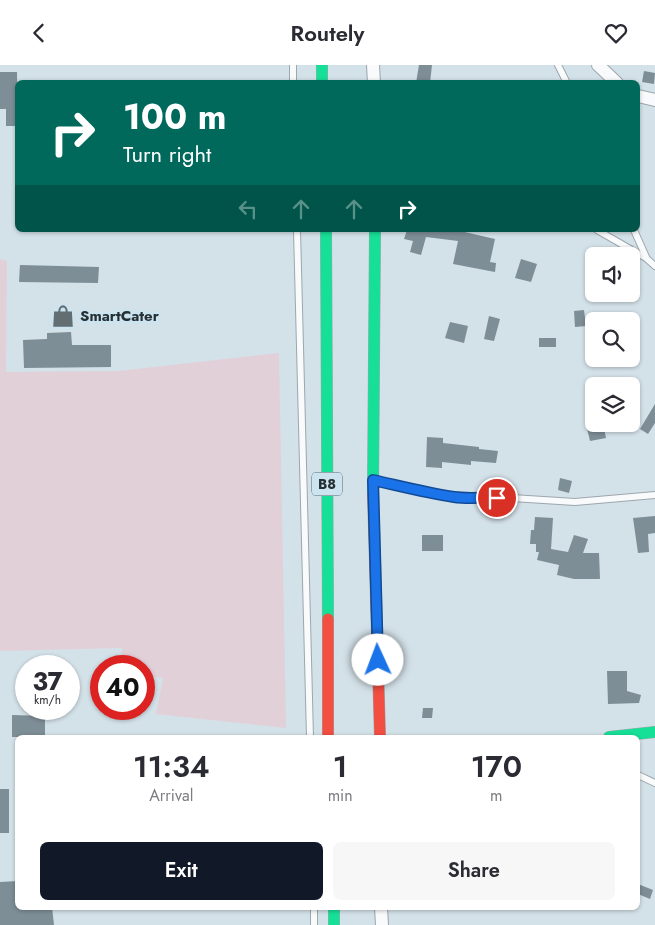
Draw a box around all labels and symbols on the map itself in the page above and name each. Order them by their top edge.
shop icon: SmartCater [50,303,76,329]
place label: SmartCater [80,305,160,327]
road number: B8 [312,473,342,495]
pin [476,477,518,519]
position arrow [351,633,403,685]
speed limit sign: 40 [90,655,155,720]

